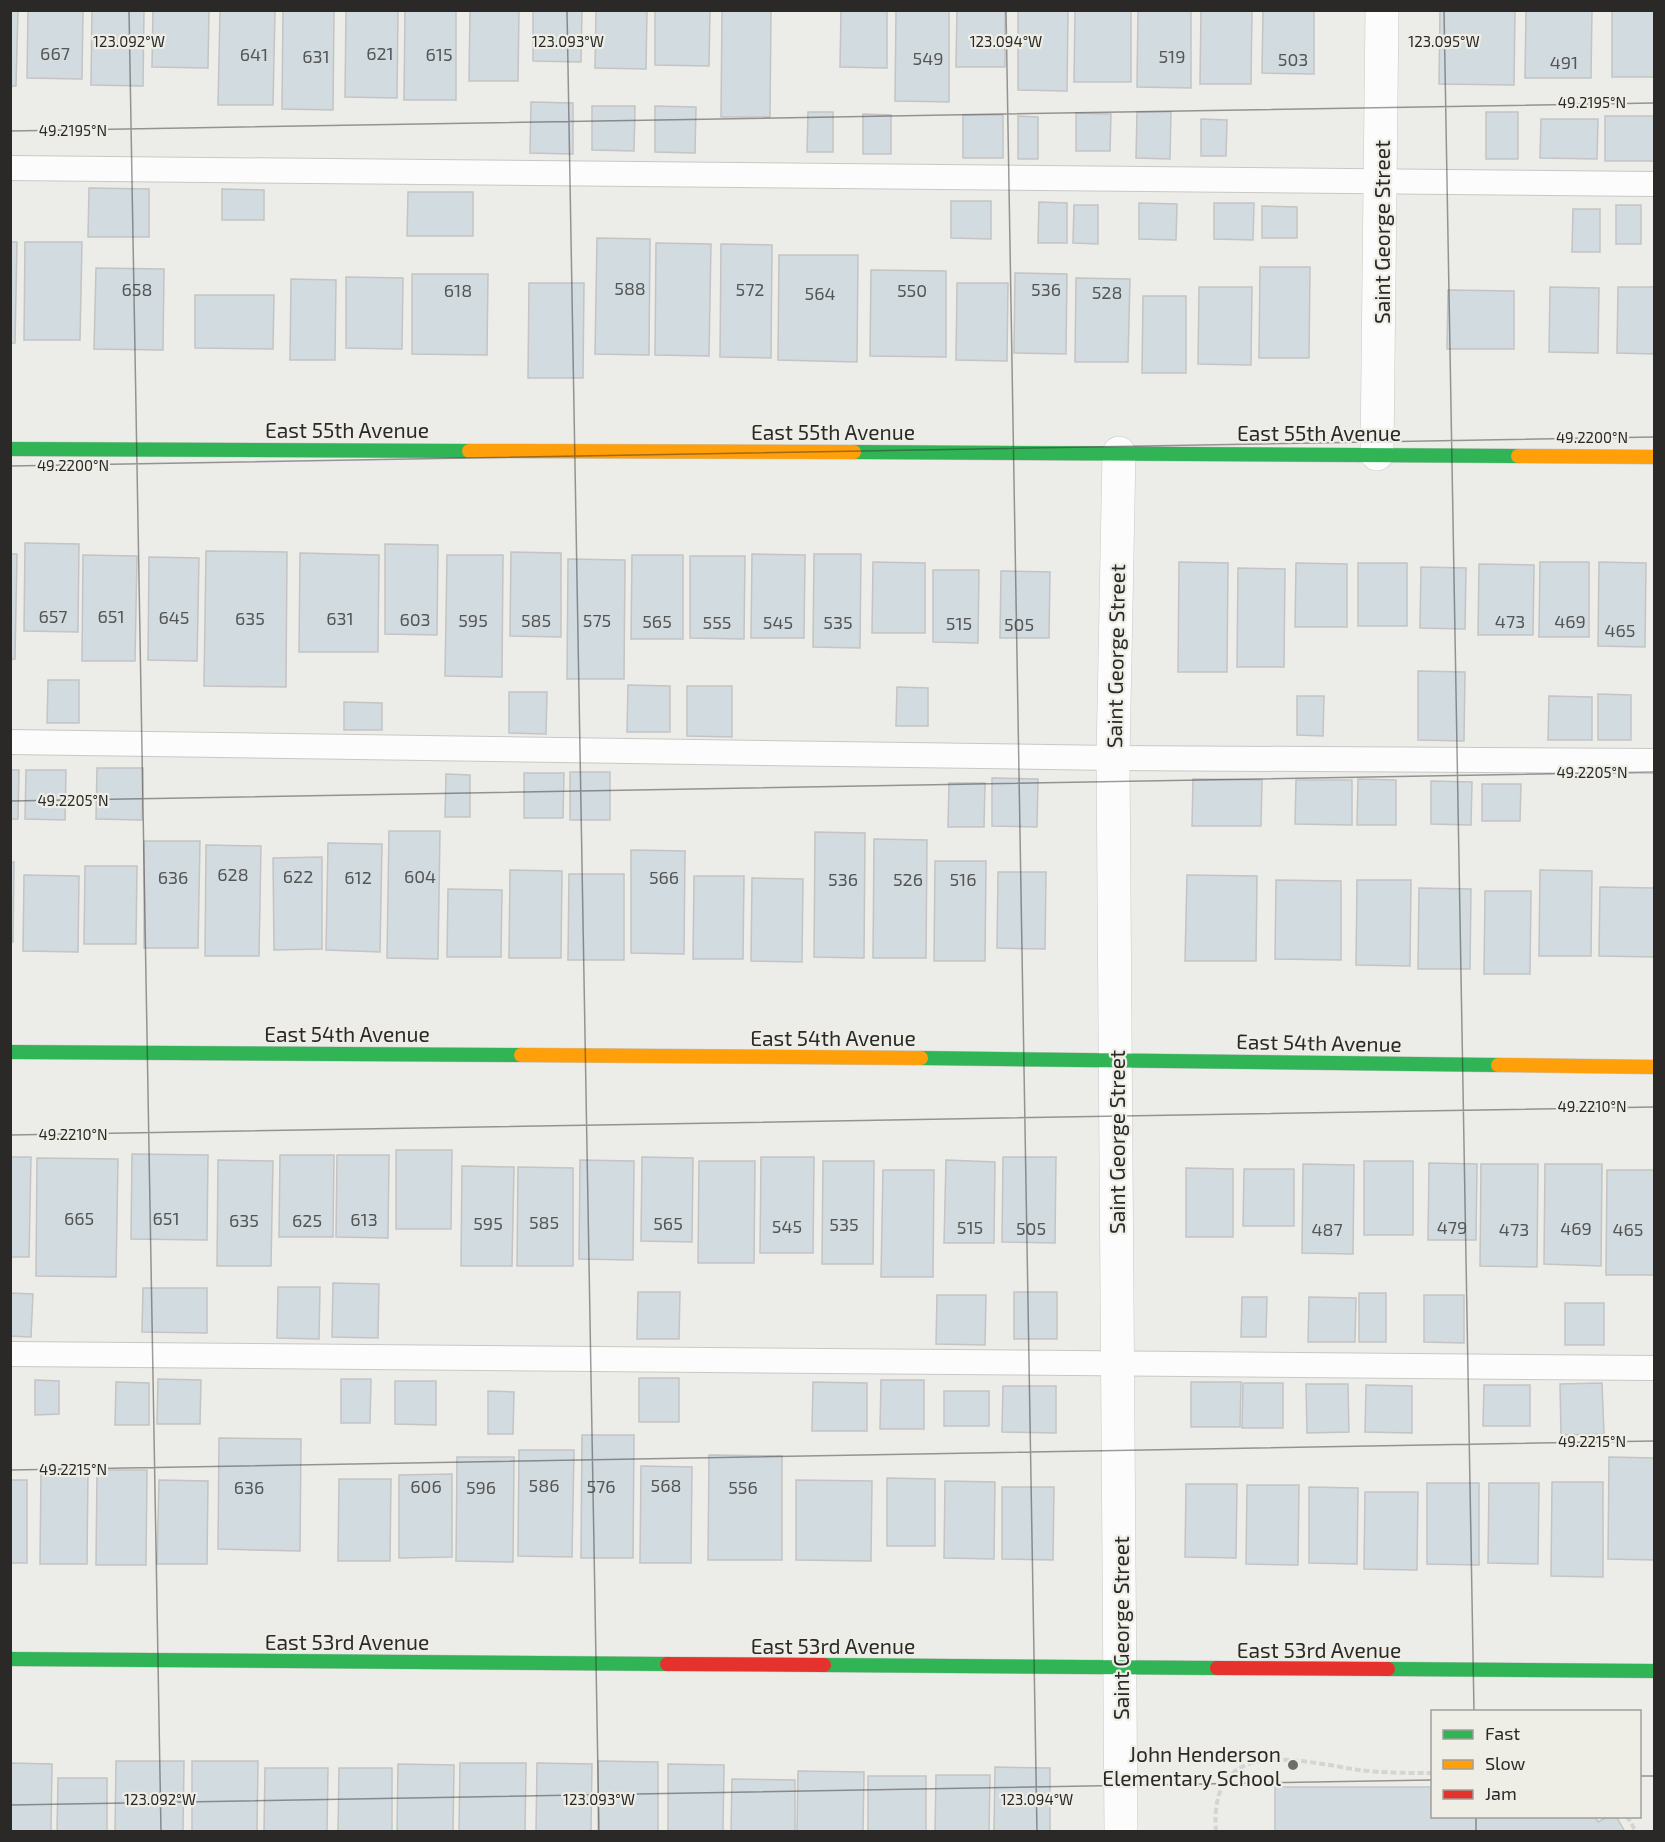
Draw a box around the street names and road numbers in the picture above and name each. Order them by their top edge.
street label: Saint George Street [1369,140,1394,324]
street label: East 55th Avenue [265,417,429,442]
street label: East 55th Avenue [751,419,915,444]
street label: East 55th Avenue [1237,420,1401,445]
street label: Saint George Street [1101,564,1129,748]
street label: East 54th Avenue [264,1021,430,1046]
street label: East 54th Avenue [750,1025,916,1050]
street label: East 54th Avenue [1236,1028,1402,1056]
street label: Saint George Street [1104,1050,1129,1234]
street label: Saint George Street [1108,1536,1133,1720]
street label: East 53rd Avenue [265,1629,429,1654]
street label: East 53rd Avenue [751,1633,915,1658]
street label: East 53rd Avenue [1237,1637,1401,1662]

